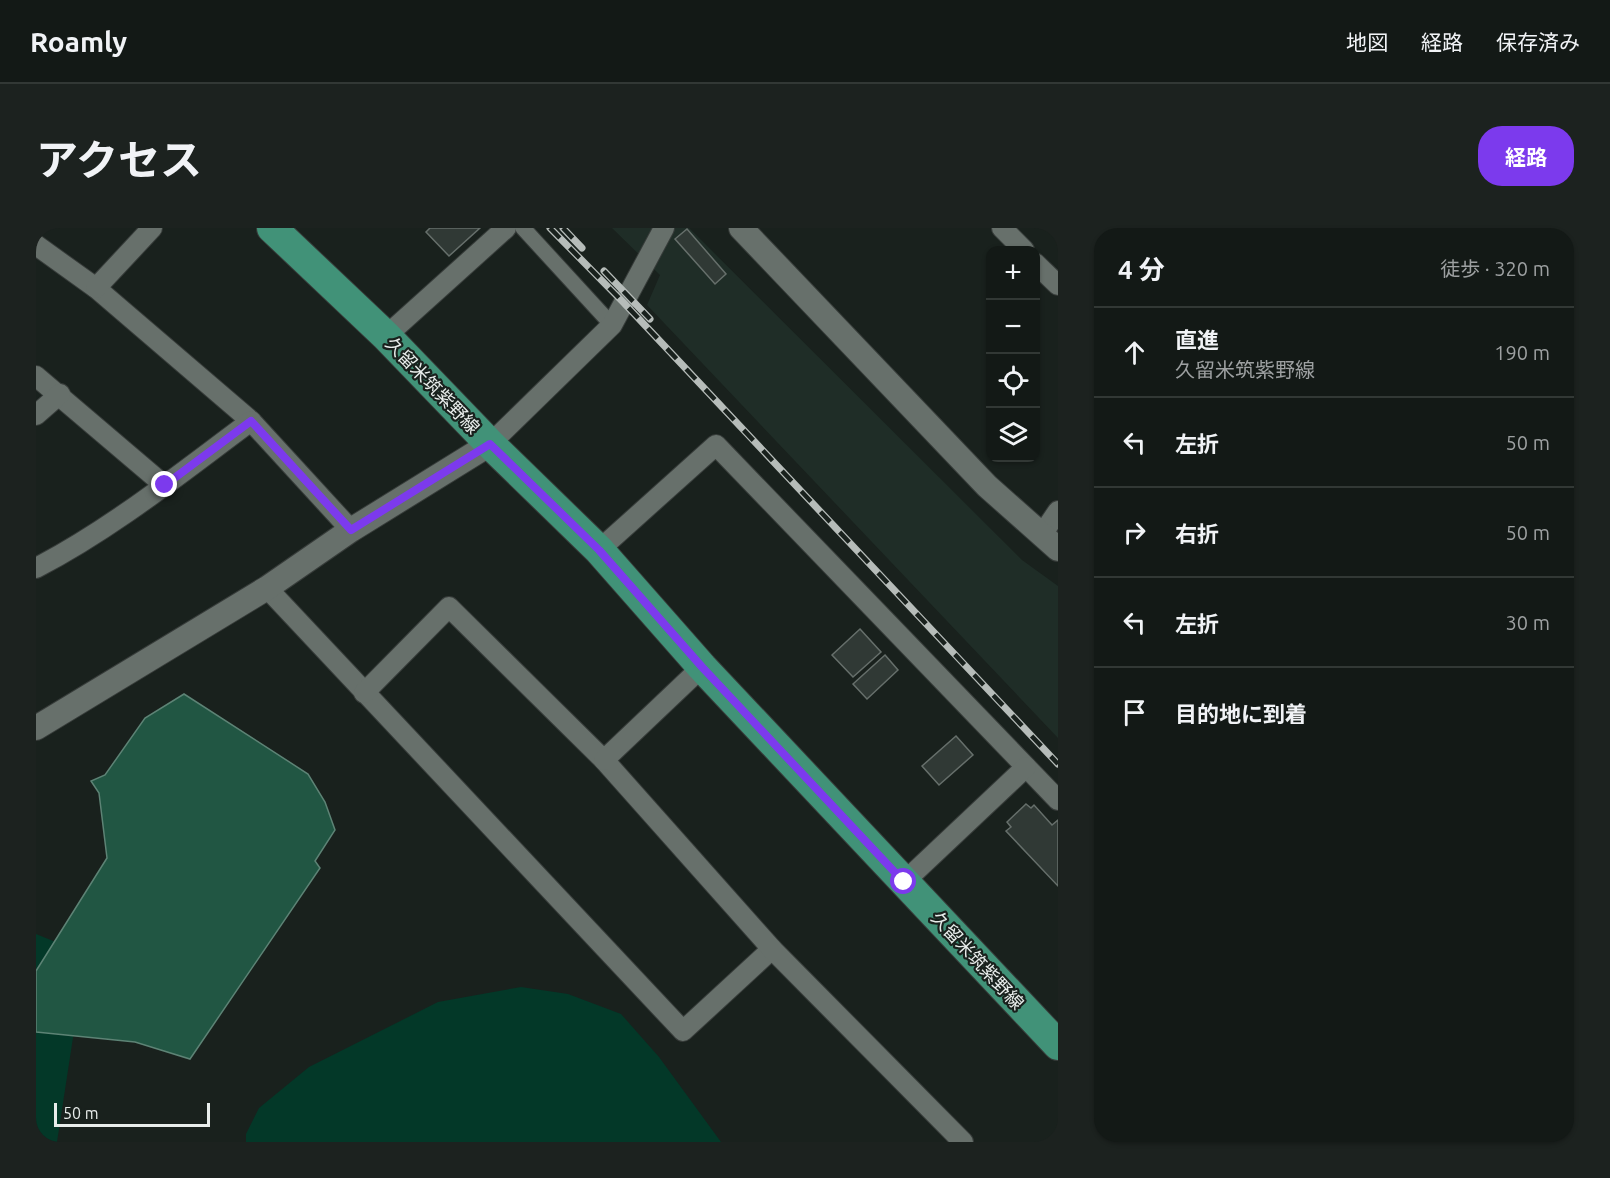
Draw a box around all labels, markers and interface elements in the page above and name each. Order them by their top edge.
text: Roamly [30,26,127,57]
text: 地図 [1346,30,1388,54]
text: 経路 [1421,30,1463,54]
text: 保存済み [1496,30,1580,54]
button: 経路 [1478,126,1574,186]
text: アクセス [36,136,202,183]
map controls [986,246,1040,462]
button: + [986,246,1040,300]
text: 4 分 [1118,255,1165,284]
text: 徒歩 · 320 m [1440,257,1550,280]
button: − [986,300,1040,354]
text: 直進 [1175,327,1219,352]
street label: 久留米筑紫野線 [382,333,484,437]
icon: ahead [1118,336,1151,369]
text: 190 m [1494,341,1550,364]
button: locate [986,354,1040,408]
text: 久留米筑紫野線 [1175,358,1315,381]
button: layers [986,408,1040,462]
icon: left [1118,426,1151,459]
text: 左折 [1175,431,1219,456]
text: 50 m [1506,431,1550,454]
route end [151,471,177,497]
icon: right [1118,516,1151,549]
text: 右折 [1175,521,1219,546]
text: 50 m [1506,521,1550,544]
icon: left [1118,606,1151,639]
text: 左折 [1175,611,1219,636]
text: 30 m [1506,611,1550,634]
icon: arrive [1118,696,1151,729]
text: 目的地に到着 [1175,701,1307,726]
route start [890,868,916,894]
street label: 久留米筑紫野線 [928,907,1028,1013]
scale bar [54,1100,210,1128]
text: 50 m [63,1104,99,1122]

